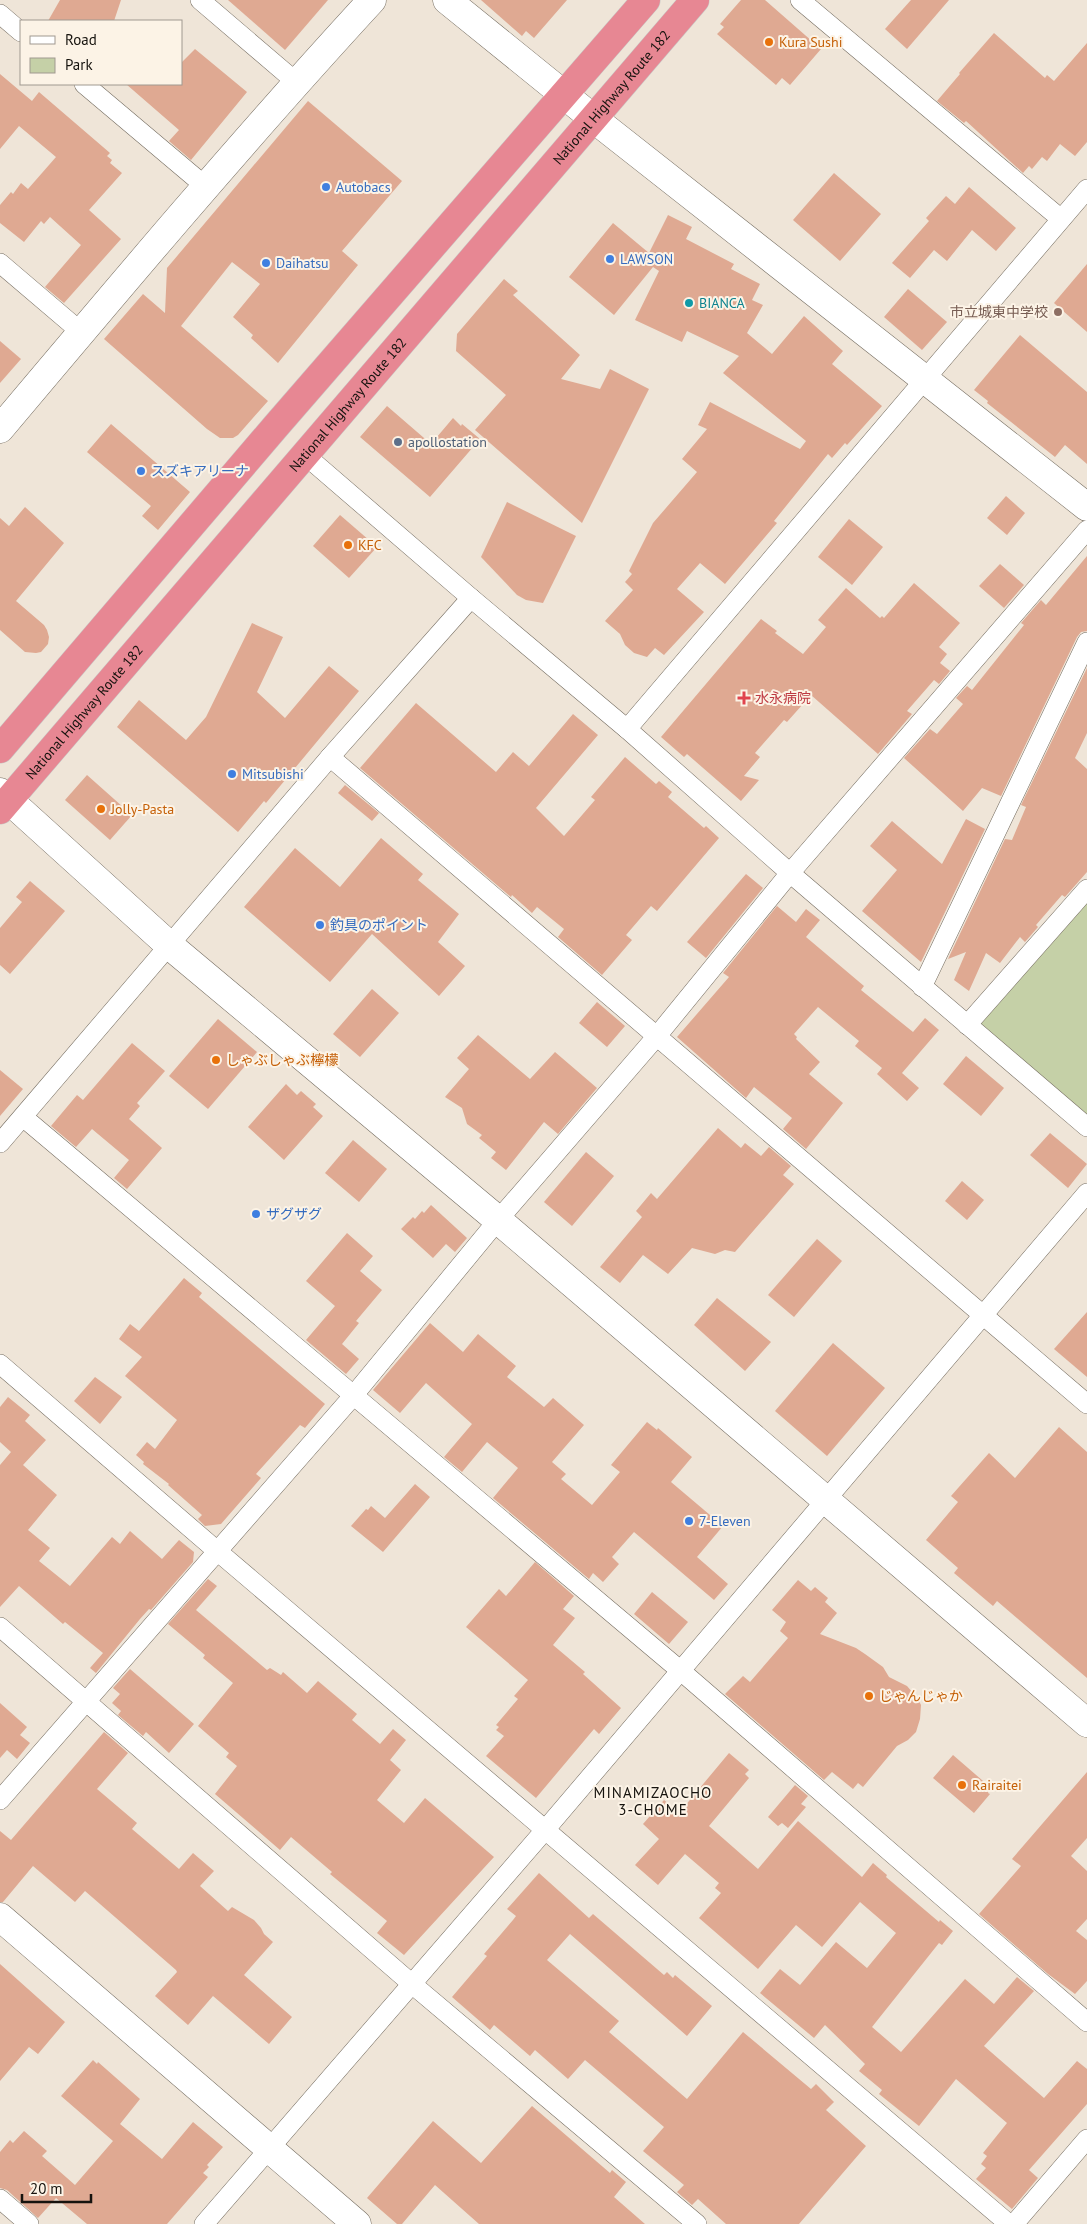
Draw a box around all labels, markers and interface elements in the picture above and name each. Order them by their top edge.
legend [20,20,182,85]
street label: National Highway Route 182 [549,26,674,168]
text: Road [65,30,97,49]
place label: Kura Sushi [779,33,842,51]
marker: Kura Sushi [763,36,775,48]
text: Park [65,55,93,74]
place label: Autobacs [336,178,391,196]
marker: Autobacs [320,181,332,193]
place label: LAWSON [620,250,673,268]
marker: LAWSON [604,253,616,265]
place label: Daihatsu [276,254,329,272]
marker: Daihatsu [260,257,272,269]
place label: BIANCA [699,294,745,312]
marker: BIANCA [683,297,695,309]
place label: 市立城東中学校 [950,303,1048,321]
marker: 市立城東中学校 [1052,306,1064,318]
street label: National Highway Route 182 [285,334,410,476]
place label: apollostation [408,433,487,451]
marker: apollostation [392,436,404,448]
place label: スズキアリーナ [151,462,249,480]
marker: スズキアリーナ [135,465,147,477]
place label: KFC [358,536,382,554]
marker: KFC [342,539,354,551]
street label: National Highway Route 182 [21,641,147,783]
place label: 水永病院 [755,689,811,707]
marker: 水永病院 [737,691,751,705]
place label: Mitsubishi [242,765,304,783]
marker: Mitsubishi [226,768,238,780]
place label: Jolly-Pasta [110,800,174,818]
marker: Jolly-Pasta [95,803,107,815]
place label: 釣具のポイント [330,916,428,934]
marker: 釣具のポイント [314,919,326,931]
place label: しゃぶしゃぶ檸檬 [226,1051,339,1069]
marker: しゃぶしゃぶ檸檬 [210,1054,222,1066]
place label: ザグザグ [266,1205,322,1223]
marker: ザグザグ [250,1208,262,1220]
place label: 7-Eleven [699,1512,751,1530]
marker: 7-Eleven [683,1515,695,1527]
place label: じゃんじゃか [879,1687,963,1705]
marker: じゃんじゃか [863,1690,875,1702]
place label: Rairaitei [972,1776,1022,1794]
marker: Rairaitei [956,1779,968,1791]
district label: MINAMIZAOCHO 3-CHOME [594,1783,712,1819]
scale bar [22,2172,91,2204]
text: 20 m [30,2179,63,2198]

